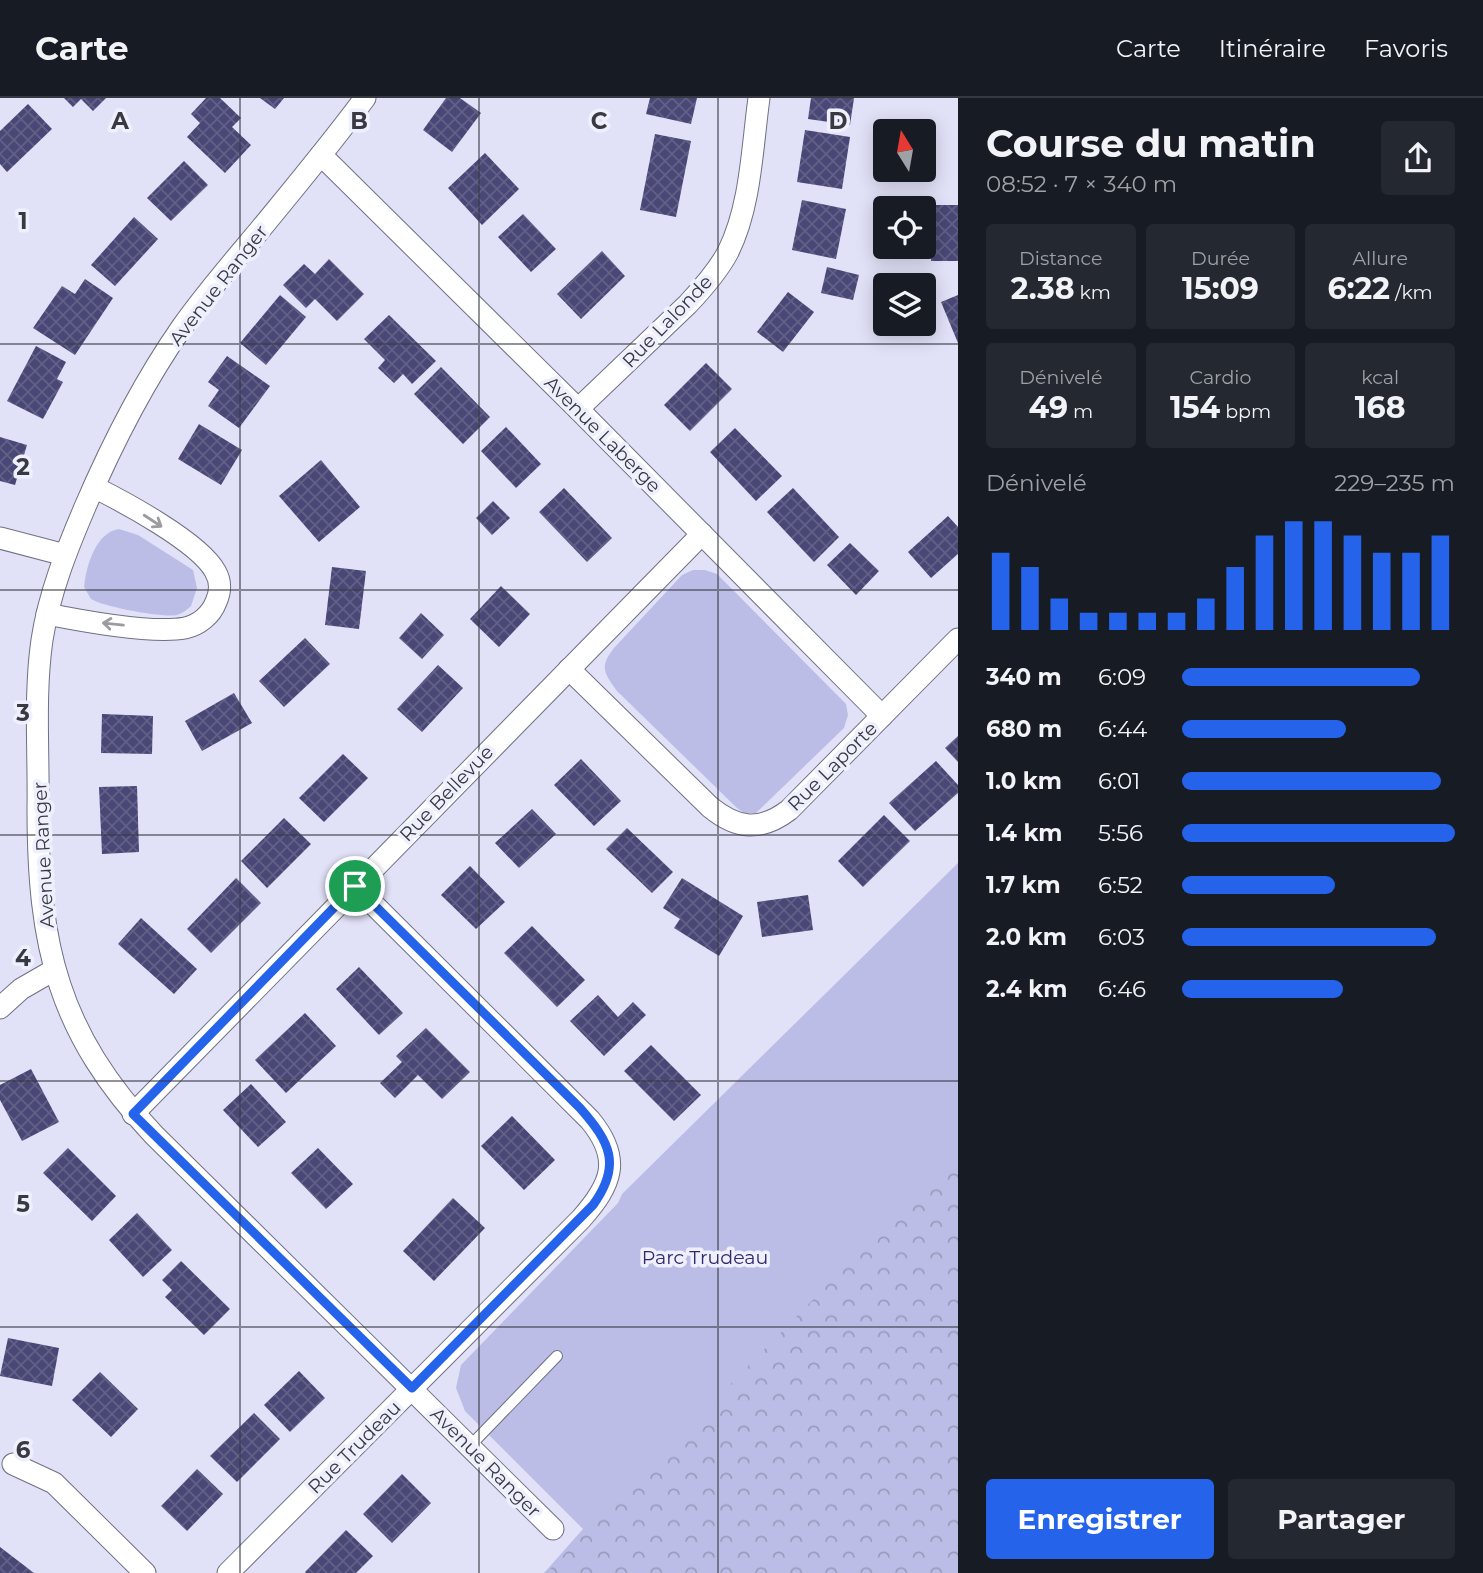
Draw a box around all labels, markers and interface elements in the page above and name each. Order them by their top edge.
text: Carte [35,28,128,68]
text: Carte [1116,34,1181,63]
text: Itinéraire [1219,34,1326,63]
text: Favoris [1364,34,1448,63]
text: A [110,107,129,135]
text: B [350,107,368,135]
text: C [591,107,608,135]
text: D [829,107,848,135]
north arrow [873,119,936,182]
map controls [873,119,936,336]
text: Course du matin [986,120,1316,167]
button: share [1381,121,1455,195]
text: 08:52 · 7 × 340 m [986,170,1177,198]
button: locate [873,196,936,259]
text: 1 [18,207,28,235]
street label: Avenue Ranger [164,221,273,350]
text: Distance [1019,247,1103,270]
text: Durée [1191,247,1250,270]
text: Allure [1352,247,1408,270]
street label: Rue Lalonde [618,270,717,372]
text: 2.38 [1011,270,1075,307]
text: 15:09 [1182,270,1259,307]
text: 6:22 [1328,270,1390,307]
button: layers [873,273,936,336]
text: km [1075,281,1111,304]
text: /km [1390,281,1433,304]
text: Dénivelé [1019,366,1102,389]
text: Cardio [1190,366,1251,389]
text: kcal [1361,366,1399,389]
street label: Avenue Laberge [540,371,666,497]
text: 49 [1028,389,1068,426]
text: 154 [1170,389,1220,426]
text: 168 [1355,389,1406,426]
text: m [1068,400,1093,423]
text: bpm [1220,400,1271,423]
text: 2 [16,453,30,481]
text: Dénivelé [986,469,1087,497]
text: 229–235 m [1334,469,1455,497]
one-way arrow [142,514,162,528]
one-way arrow [103,617,125,630]
text: 340 m [986,663,1062,691]
text: 6:09 [1098,663,1146,691]
text: 3 [15,699,30,727]
text: 680 m [986,715,1062,743]
text: 6:44 [1098,715,1147,743]
street label: Rue Laporte [783,717,882,816]
street label: Rue Bellevue [395,740,498,846]
text: 1.0 km [986,767,1062,795]
text: 6:01 [1098,767,1140,795]
street label: Avenue Ranger [28,781,59,929]
text: 1.4 km [986,819,1063,847]
text: 5:56 [1098,819,1143,847]
pin [325,856,385,916]
icon: arrive [336,867,374,905]
text: 1.7 km [986,871,1061,899]
text: 6:52 [1098,871,1143,899]
text: 2.0 km [986,923,1067,951]
text: 6:03 [1098,923,1145,951]
text: 4 [15,944,31,972]
text: 2.4 km [986,975,1067,1003]
text: 6:46 [1098,975,1146,1003]
text: 5 [16,1190,30,1218]
park label: Parc Trudeau [642,1246,768,1269]
street label: Rue Trudeau [303,1396,406,1499]
street label: Avenue Ranger [426,1402,546,1522]
text: 6 [16,1436,31,1464]
button: Enregistrer [986,1479,1214,1559]
button: Partager [1228,1479,1455,1559]

